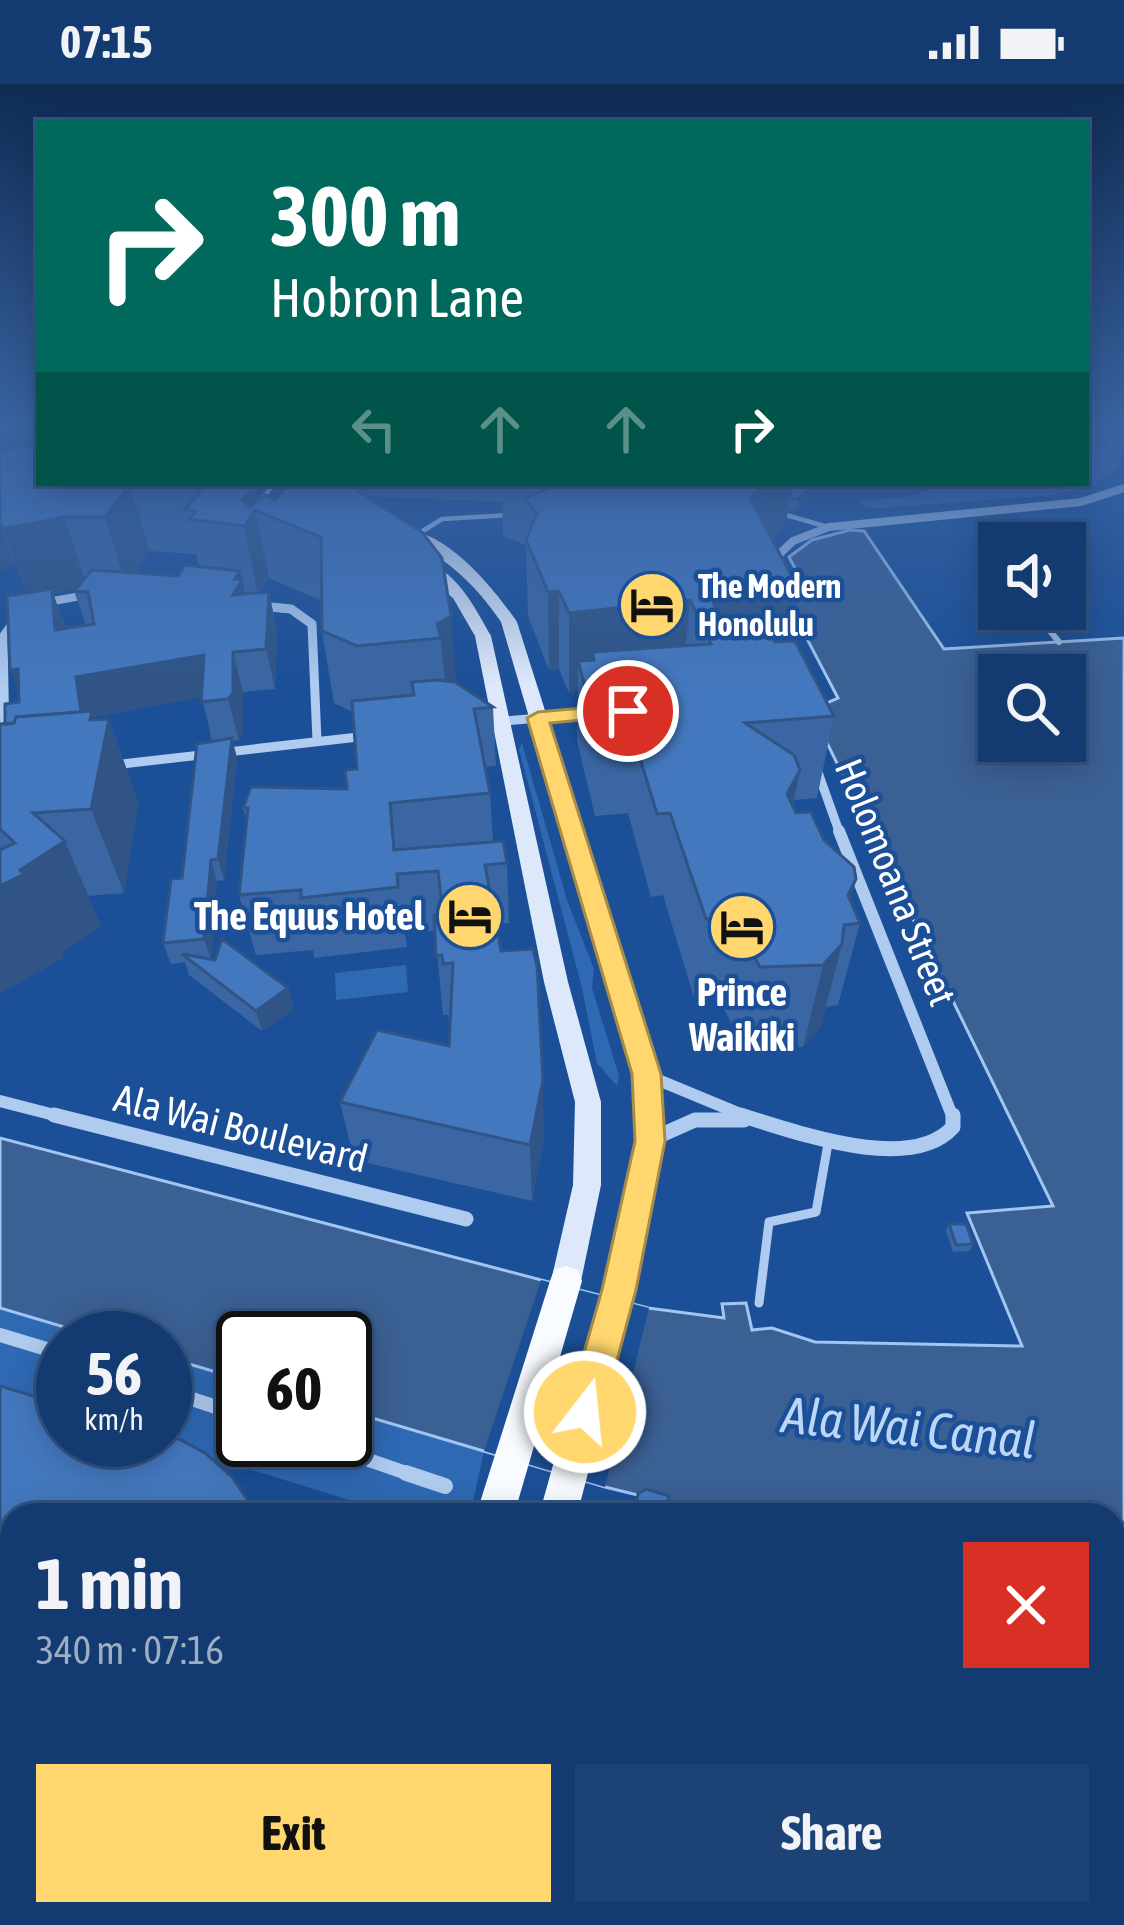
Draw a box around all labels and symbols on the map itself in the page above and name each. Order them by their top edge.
place label: The Modern Honolulu [698,567,841,643]
hotel icon: The Modern Honolulu [617,570,687,640]
pin [577,660,679,762]
street label: Holomoana Street [827,752,965,1012]
hotel icon: The Equus Hotel [435,881,505,951]
hotel icon: Prince Waikiki [707,892,777,962]
place label: The Equus Hotel [194,894,425,938]
place label: Prince Waikiki [688,970,795,1059]
street label: Ala Wai Boulevard [110,1075,372,1181]
speed limit sign: 60 [216,1311,372,1467]
position arrow [522,1349,648,1475]
water label: Ala Wai Canal [777,1384,1039,1470]

